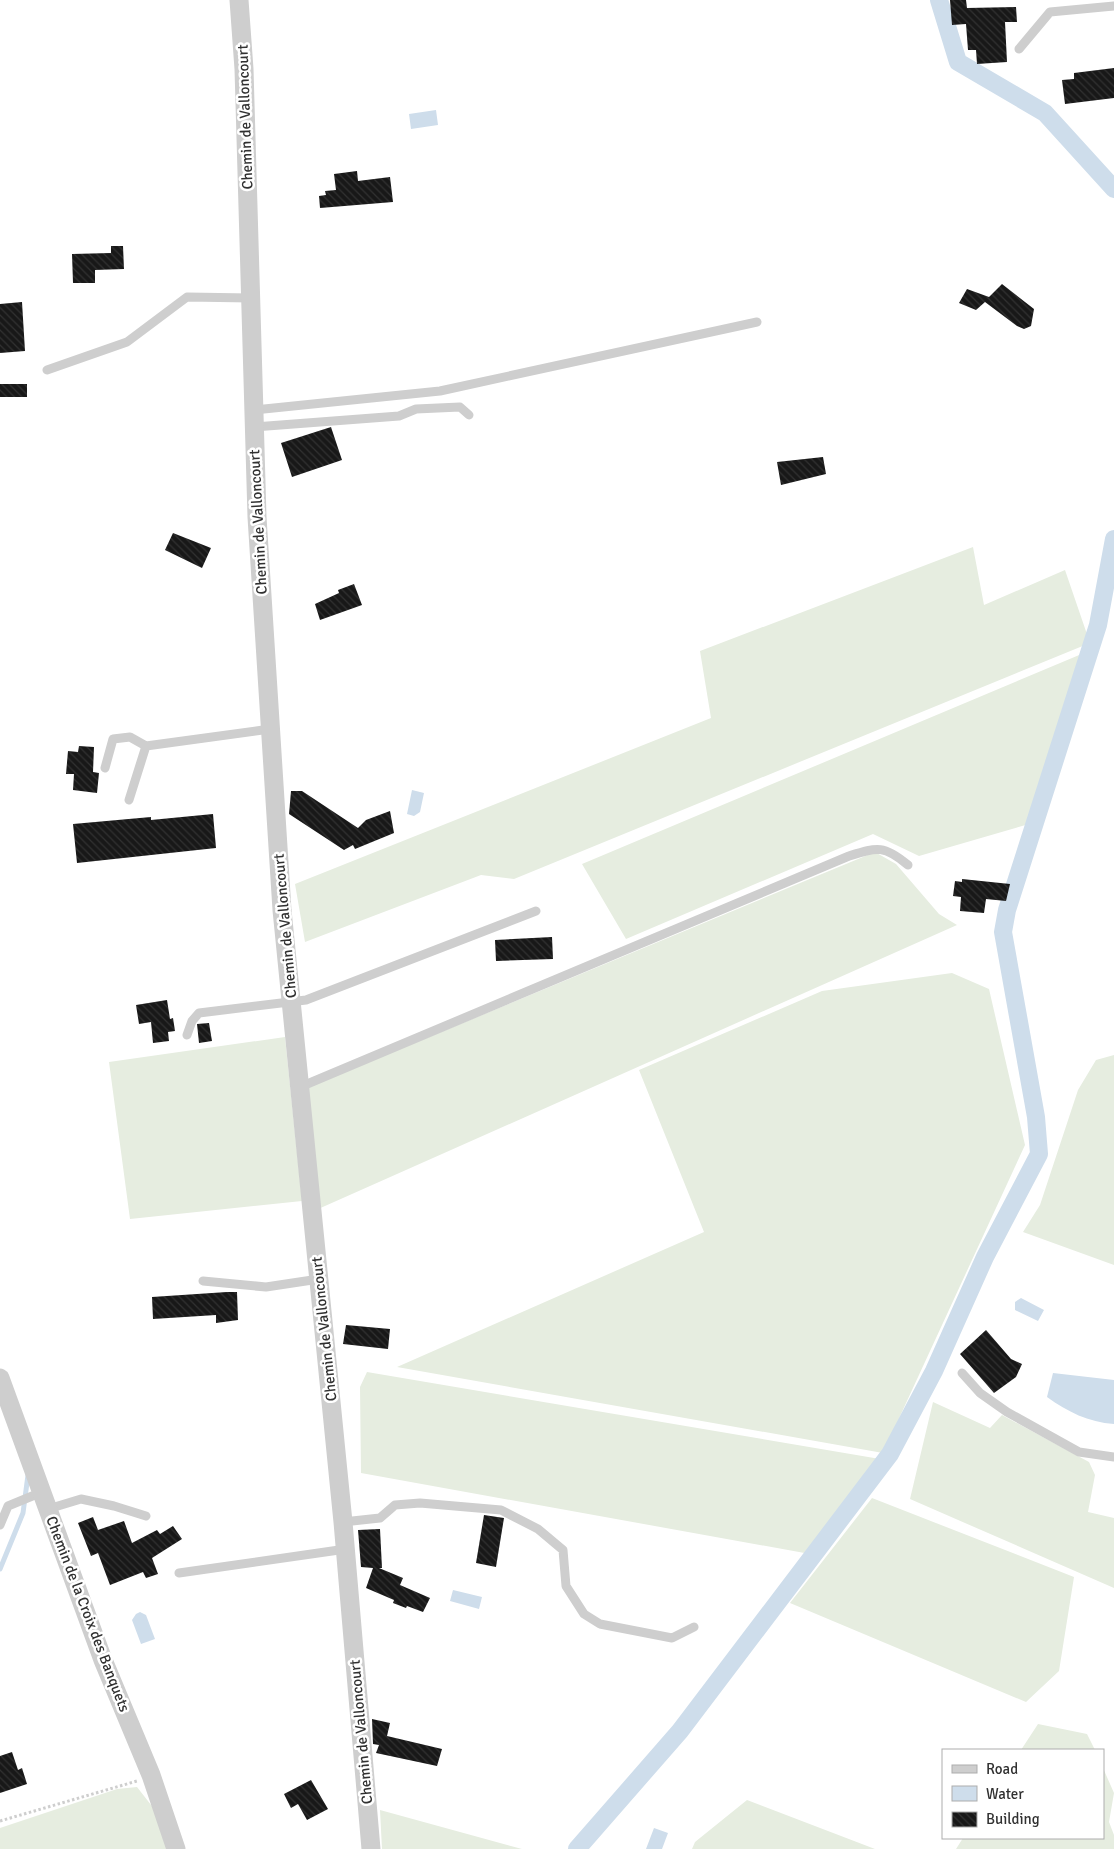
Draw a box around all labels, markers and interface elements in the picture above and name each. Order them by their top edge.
street label: Chemin de Valloncourt [233,44,257,190]
street label: Chemin de Valloncourt [245,449,271,595]
street label: Chemin de Valloncourt [270,853,300,999]
street label: Chemin de Valloncourt [307,1256,341,1402]
street label: Chemin de la Croix des Banquets [42,1514,134,1715]
street label: Chemin de Valloncourt [346,1659,376,1805]
legend [942,1749,1104,1839]
text: Road [986,1760,1018,1778]
text: Water [986,1785,1024,1803]
text: Building [986,1810,1040,1828]

